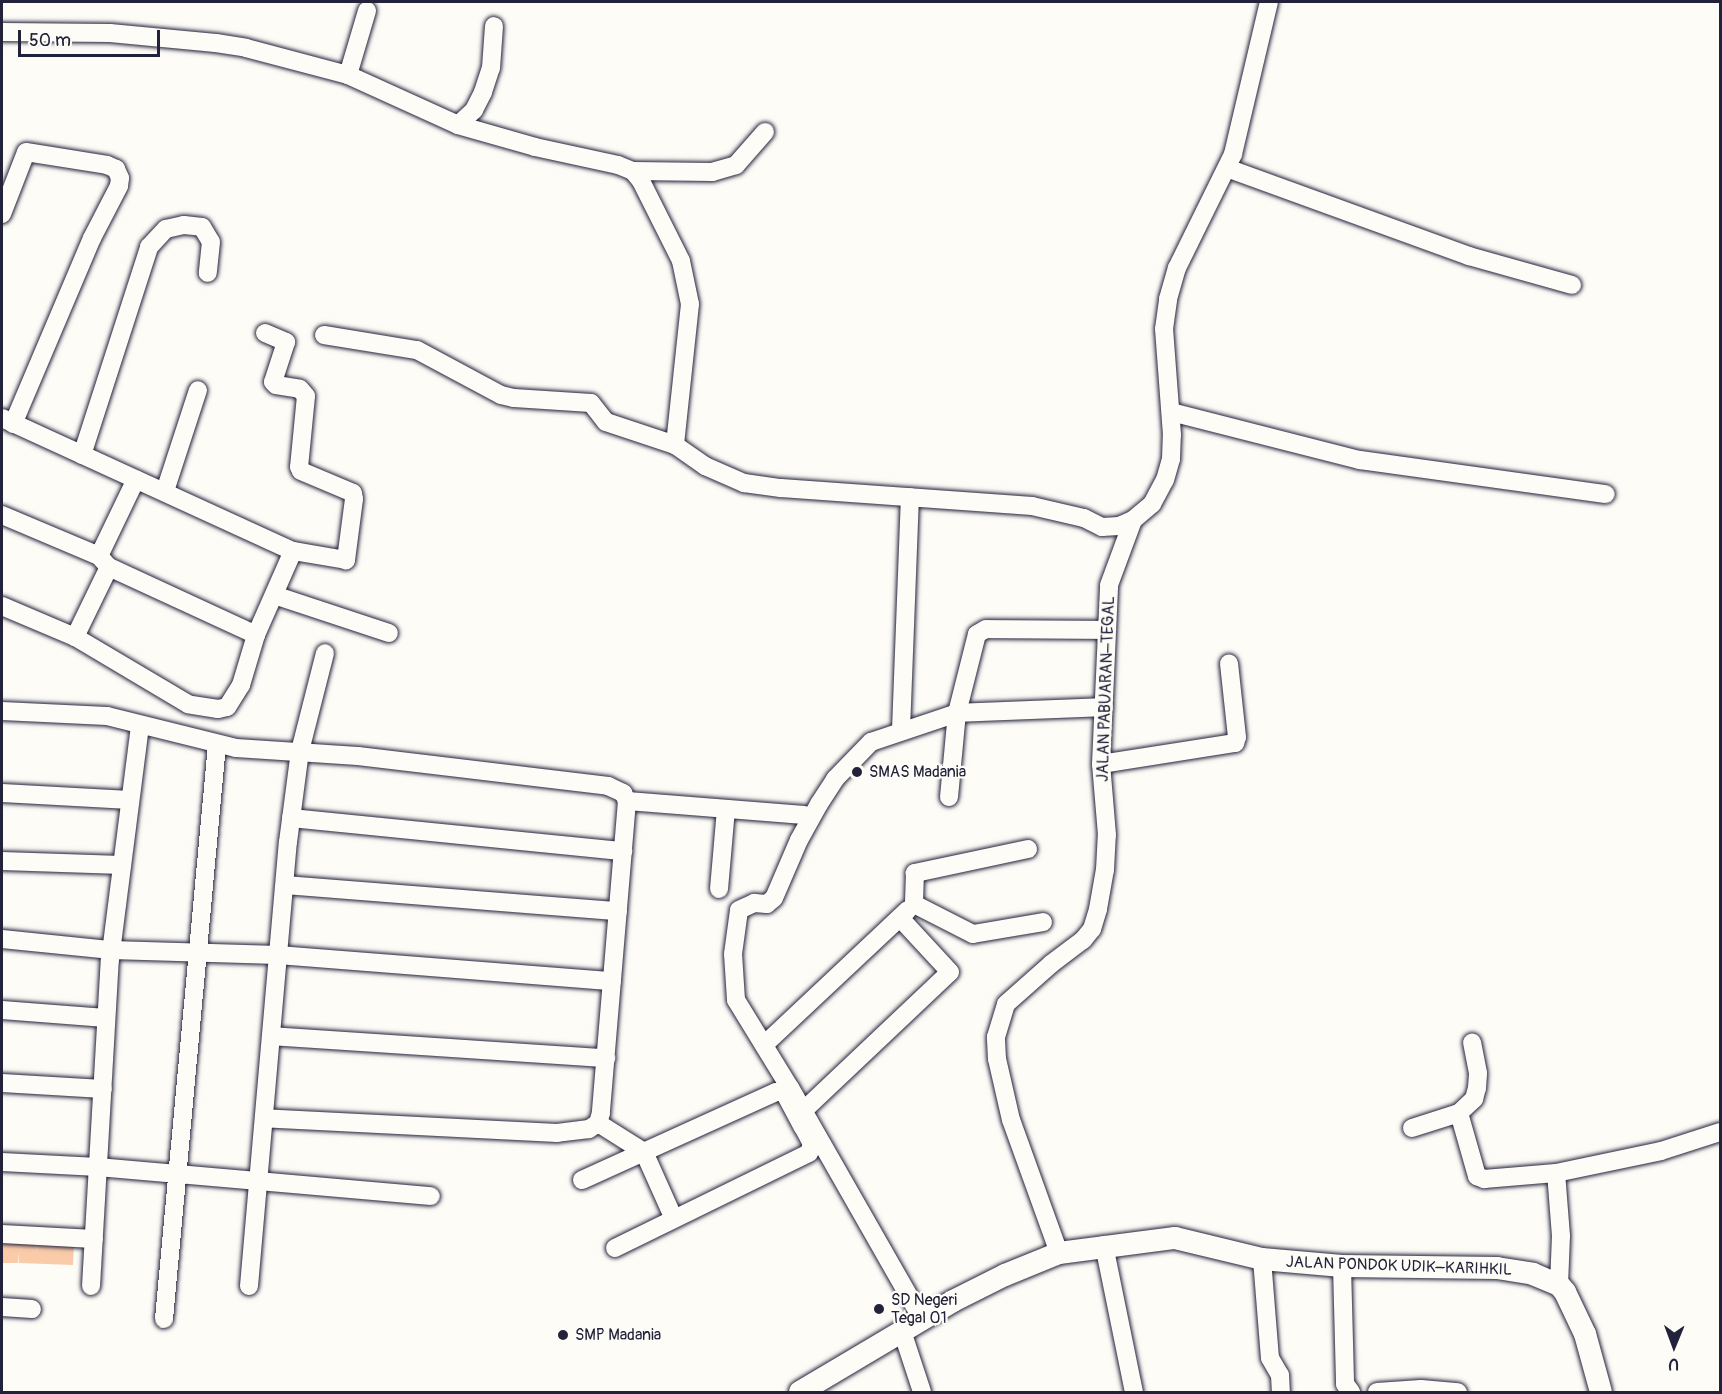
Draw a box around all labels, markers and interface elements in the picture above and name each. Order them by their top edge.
scale bar [21,18,164,56]
text: 50 m [29,29,71,52]
street label: JALAN PABUARAN–TEGAL [1093,596,1119,782]
place label: SMAS Madania [869,762,966,782]
marker: SMAS Madania [850,765,864,779]
street label: JALAN PONDOK UDIK–KARIHKIL [1286,1252,1512,1280]
place label: SD Negeri Tegal 01 [891,1290,957,1328]
marker: SD Negeri Tegal 01 [872,1302,886,1316]
north arrow [1644,1316,1704,1376]
place label: SMP Madania [575,1325,661,1345]
marker: SMP Madania [556,1328,570,1342]
text: U [1668,1354,1679,1374]

